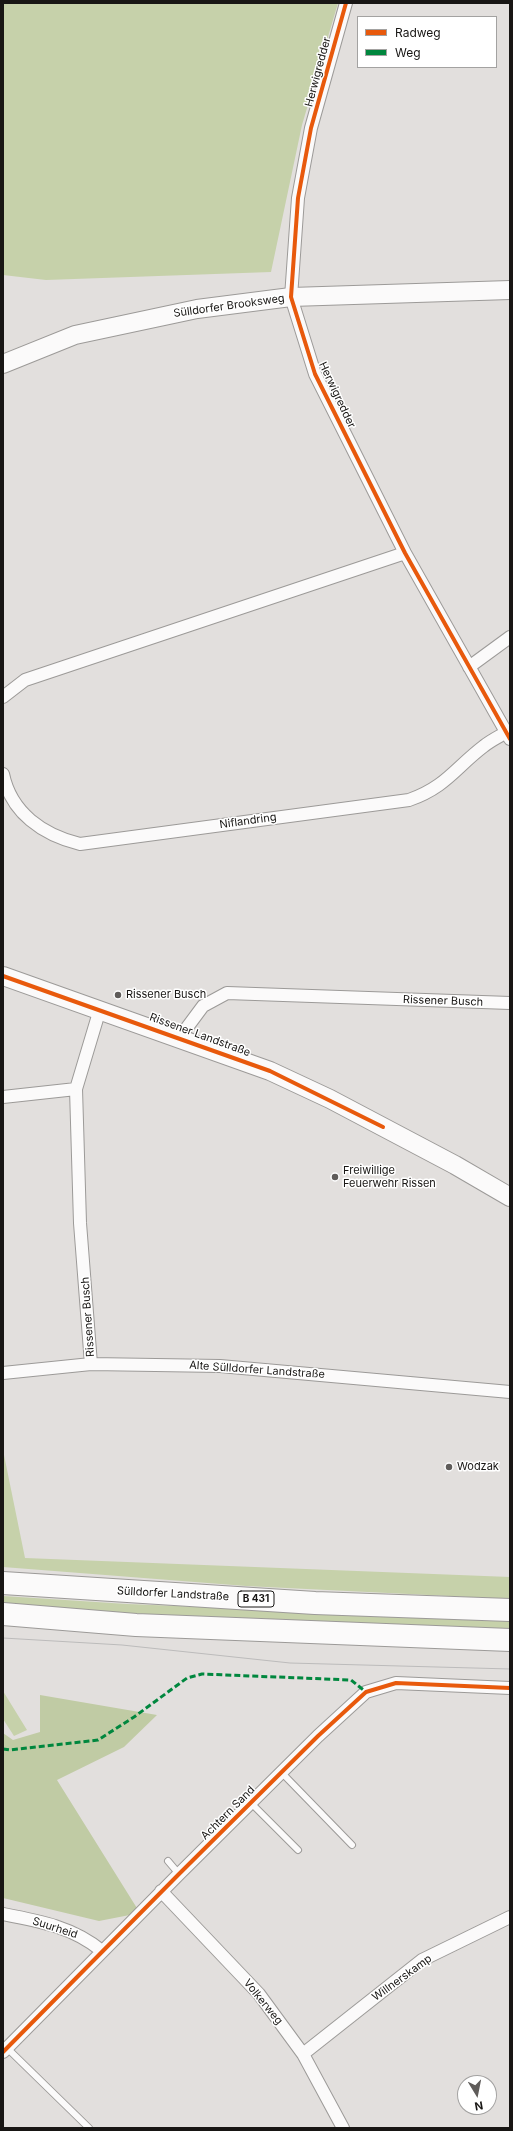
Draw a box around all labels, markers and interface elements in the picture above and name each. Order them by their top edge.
legend [357,16,497,68]
text: Radweg [395,25,441,40]
street label: Herwigredder [302,36,334,108]
text: Weg [395,45,421,60]
street label: Sülldorfer Brooksweg [173,292,285,320]
street label: Herwigredder [316,360,358,430]
street label: Niflandring [219,810,277,832]
place label: Rissener Busch [126,988,206,1002]
marker: Rissener Busch [113,990,123,1000]
street label: Rissener Busch [403,993,483,1009]
street label: Rissener Landstraße [148,1011,252,1059]
place label: Freiwillige Feuerwehr Rissen [343,1164,436,1190]
marker: Freiwillige Feuerwehr Rissen [330,1172,340,1182]
street label: Rissener Busch [79,1277,97,1357]
street label: Alte Sülldorfer Landstraße [189,1359,325,1381]
place label: Wodzak [457,1460,499,1474]
marker: Wodzak [444,1462,454,1472]
street label: Sülldorfer Landstraße [116,1584,230,1604]
road number: B 431 [238,1591,274,1607]
street label: Achtern Sand [198,1783,258,1843]
street label: Suurheid [31,1915,79,1941]
street label: Willnerskamp [370,1952,434,2004]
street label: Volkerweg [241,1977,285,2027]
north arrow [457,2075,497,2115]
text: N [474,2098,484,2113]

